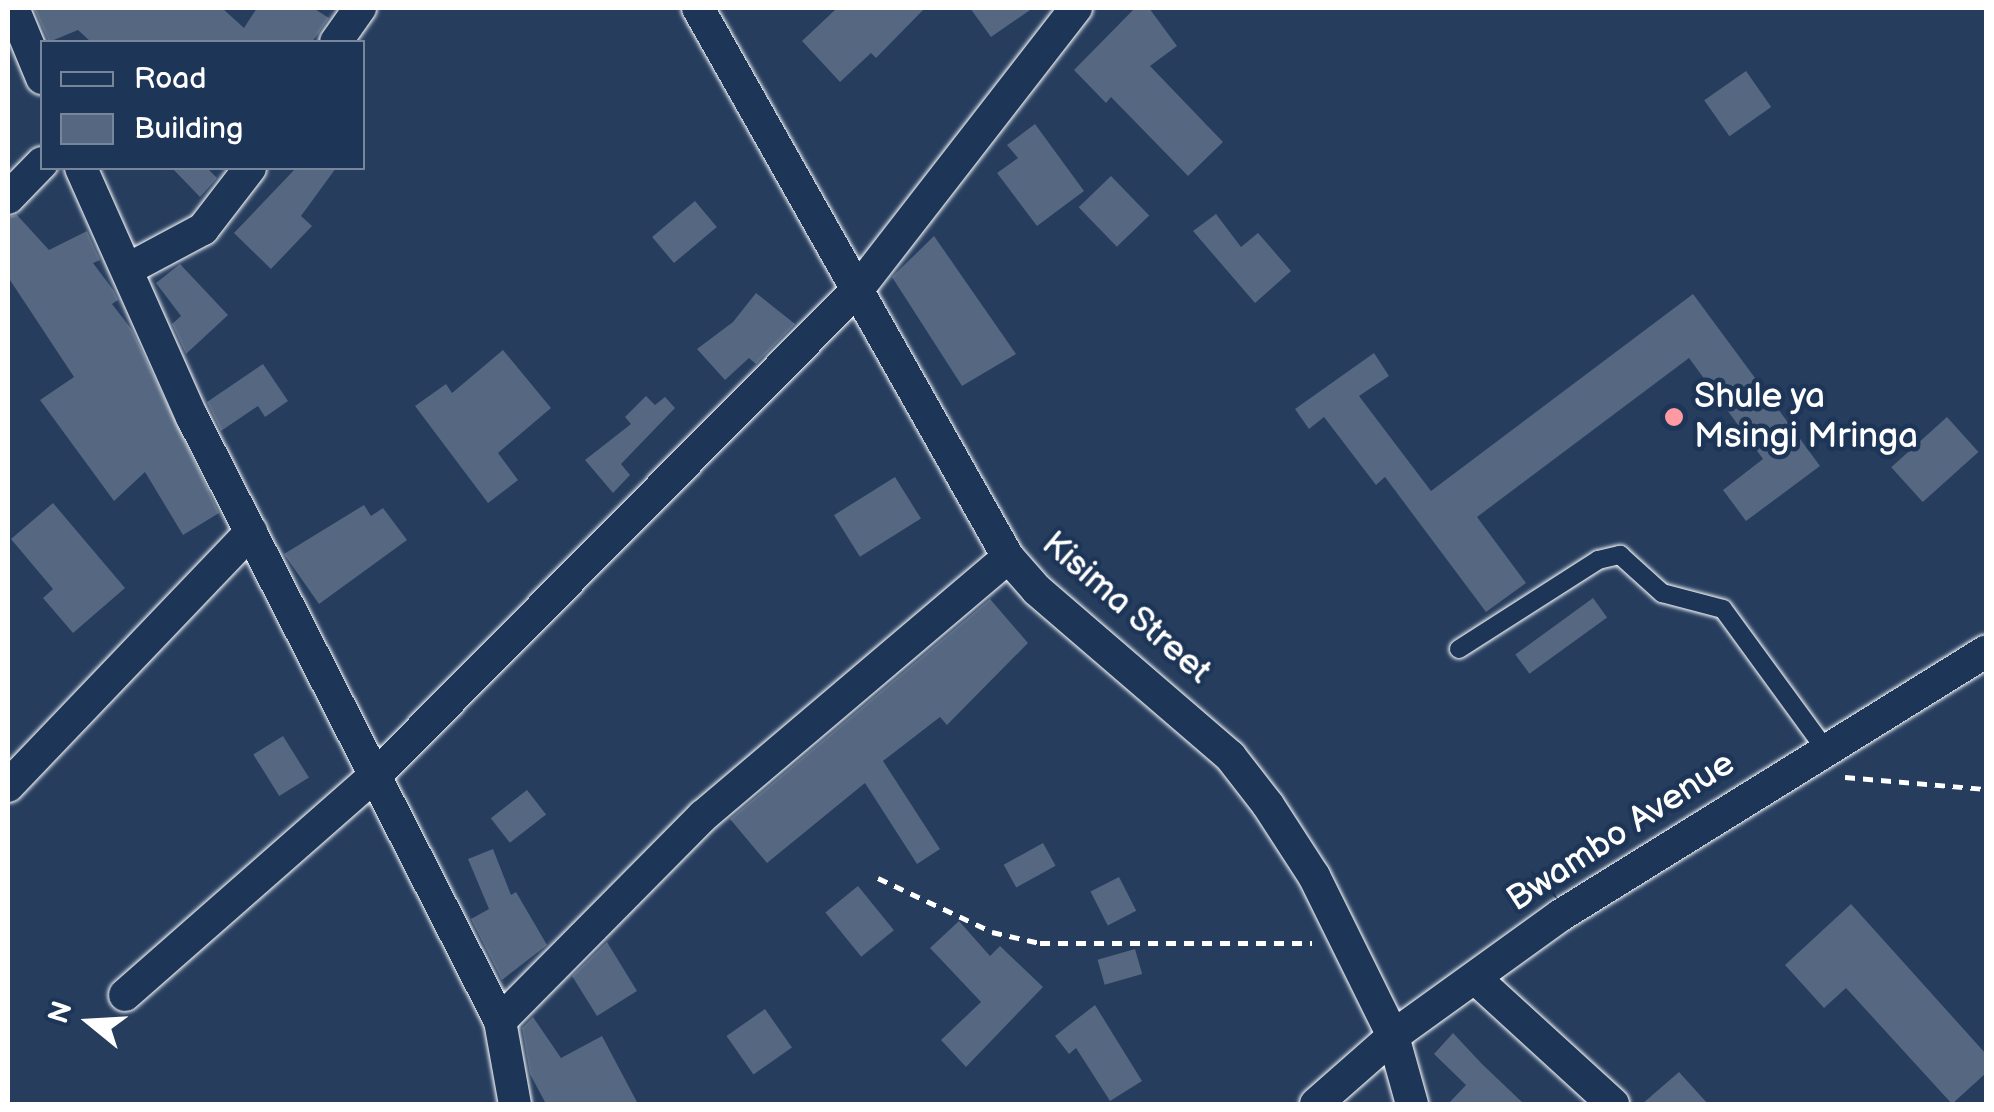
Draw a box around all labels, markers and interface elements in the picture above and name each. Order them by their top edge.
legend [40,40,365,170]
text: Road [134,61,207,97]
text: Building [134,111,243,147]
place label: Shule ya Msingi Mringa [1694,376,1918,458]
marker: Shule ya Msingi Mringa [1663,406,1685,428]
street label: Kisima Street [1033,523,1219,693]
street label: Bwambo Avenue [1499,743,1743,921]
north arrow [40,972,140,1072]
text: N [42,997,80,1028]

